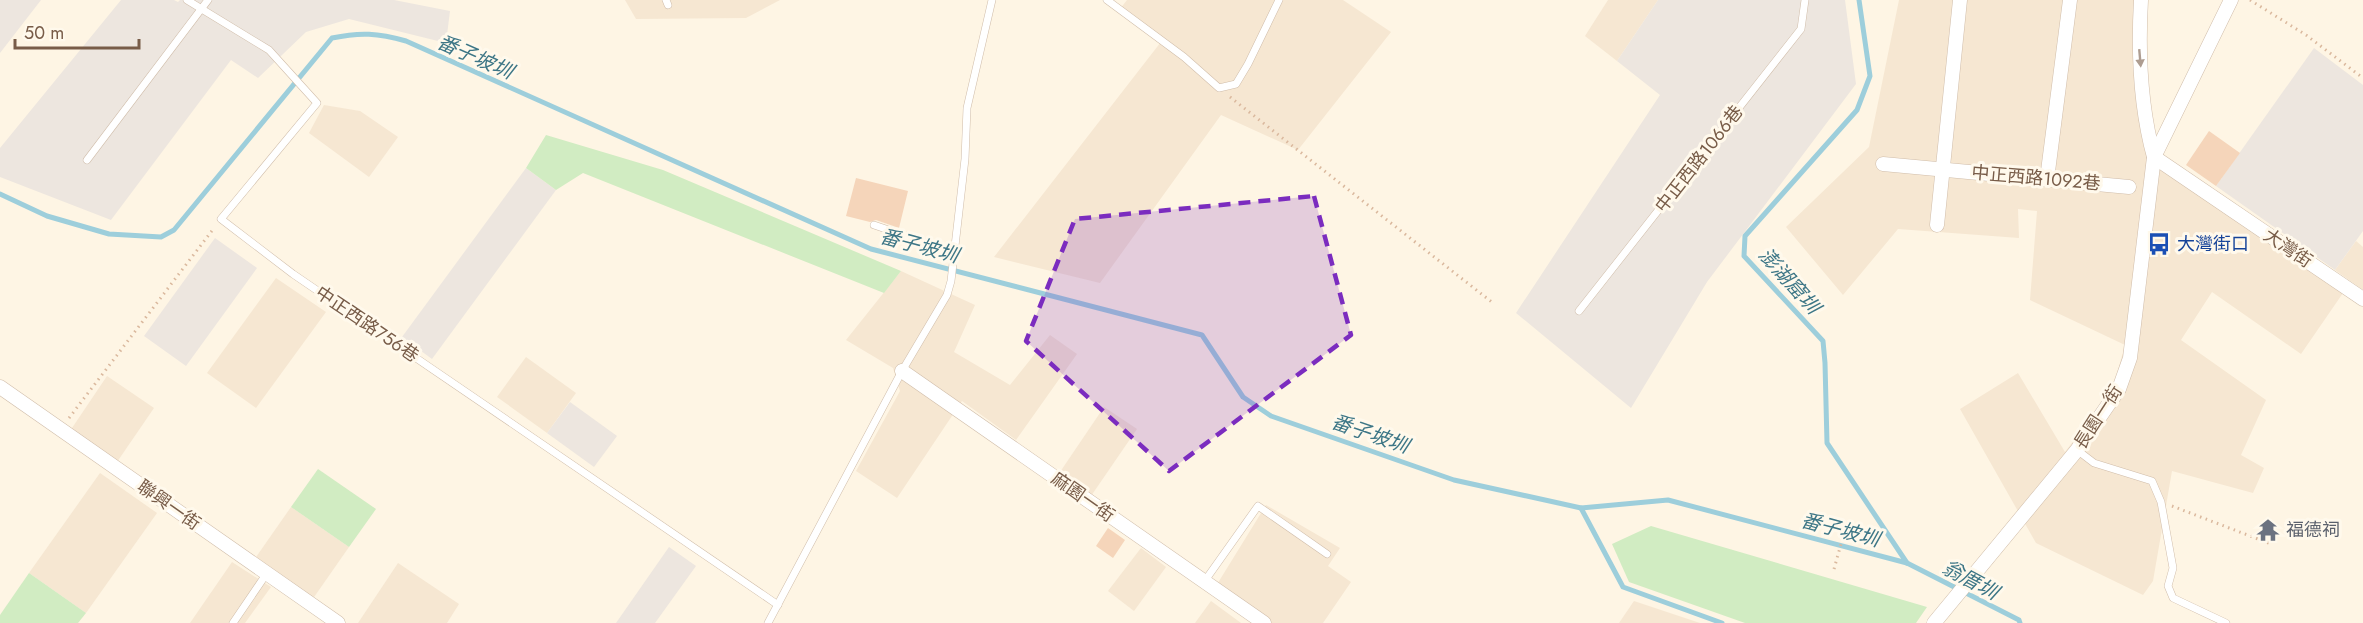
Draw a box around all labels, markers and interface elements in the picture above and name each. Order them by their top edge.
scale bar [15,12,140,50]
text: 50 m [24,20,64,46]
water label: 番子坡圳 [433,27,520,88]
one-way arrow [2135,49,2145,68]
street label: 中正西路1066巷 [1649,100,1749,218]
street label: 中正西路1092巷 [1970,159,2102,197]
water label: 番子坡圳 [877,222,964,271]
street label: 大灣街 [2258,222,2318,274]
bus stop icon: 大灣街口 [2146,231,2172,257]
place label: 大灣街口 [2177,231,2249,257]
water label: 澎湖窟圳 [1751,242,1829,323]
street label: 中正西路756巷 [310,280,424,368]
street label: 長園一街 [2067,380,2129,454]
water label: 番子坡圳 [1327,407,1415,462]
street label: 麻園一街 [1046,466,1120,528]
street label: 聯興一街 [132,474,206,536]
water label: 番子坡圳 [1798,506,1885,555]
temple icon: 福德祠 [2255,517,2281,543]
place label: 福德祠 [2286,517,2340,543]
water label: 翁厝圳 [1937,553,2006,608]

